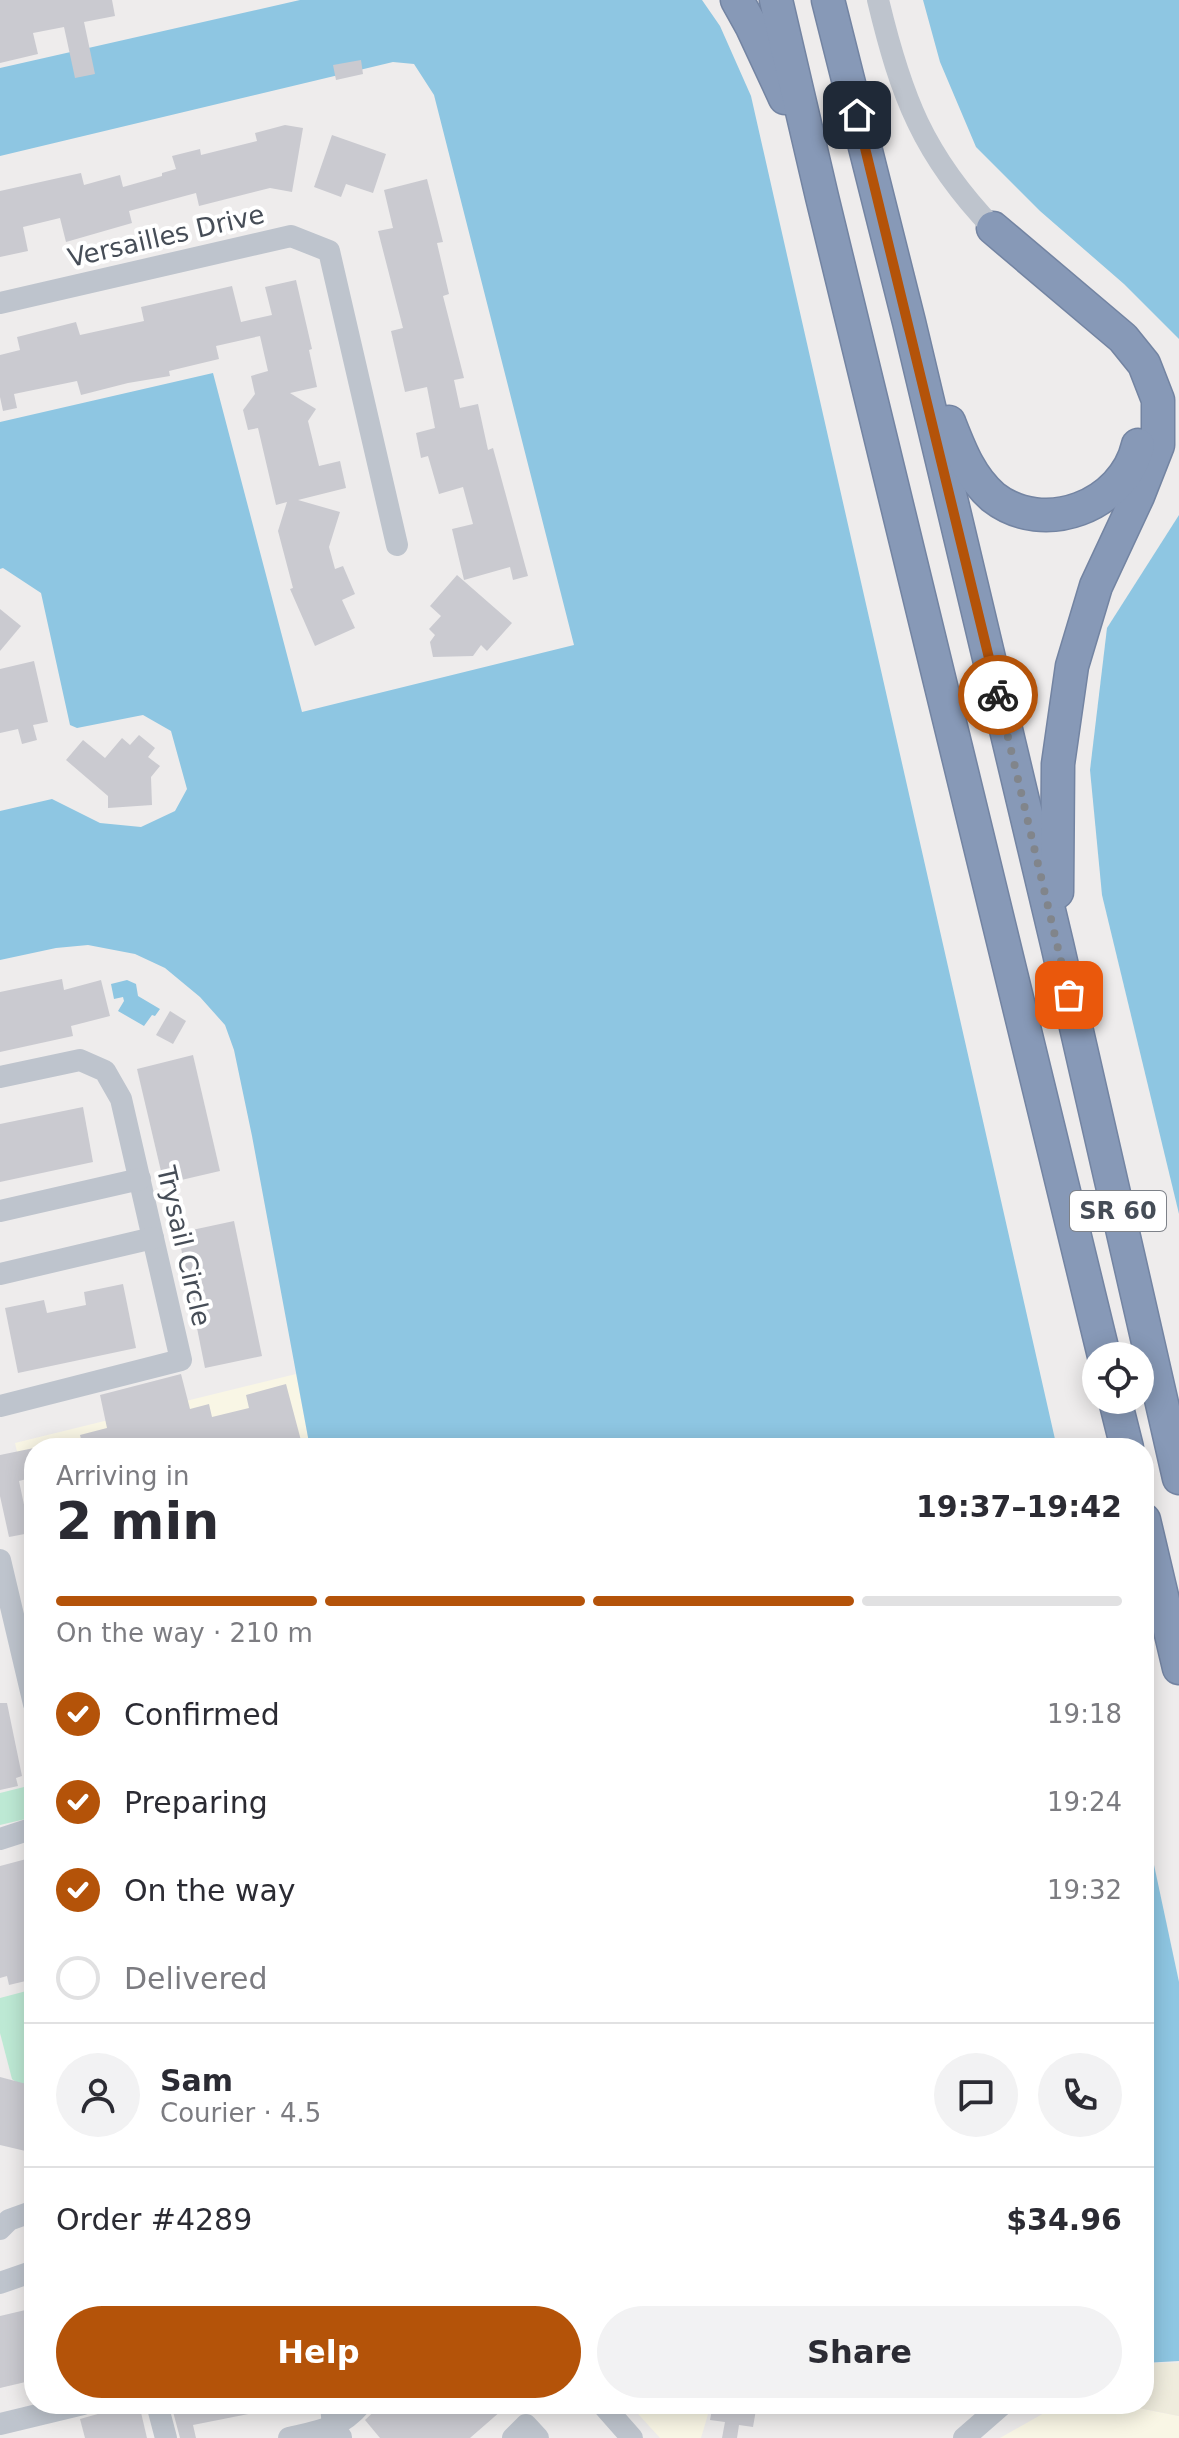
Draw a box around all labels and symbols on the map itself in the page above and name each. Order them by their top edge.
pin [823,81,891,149]
street label: Versailles Drive [65,199,267,273]
courier [958,655,1038,735]
pin [1035,961,1103,1029]
street label: Trysail Circle [151,1162,217,1329]
road number: SR 60 [1070,1191,1166,1231]

